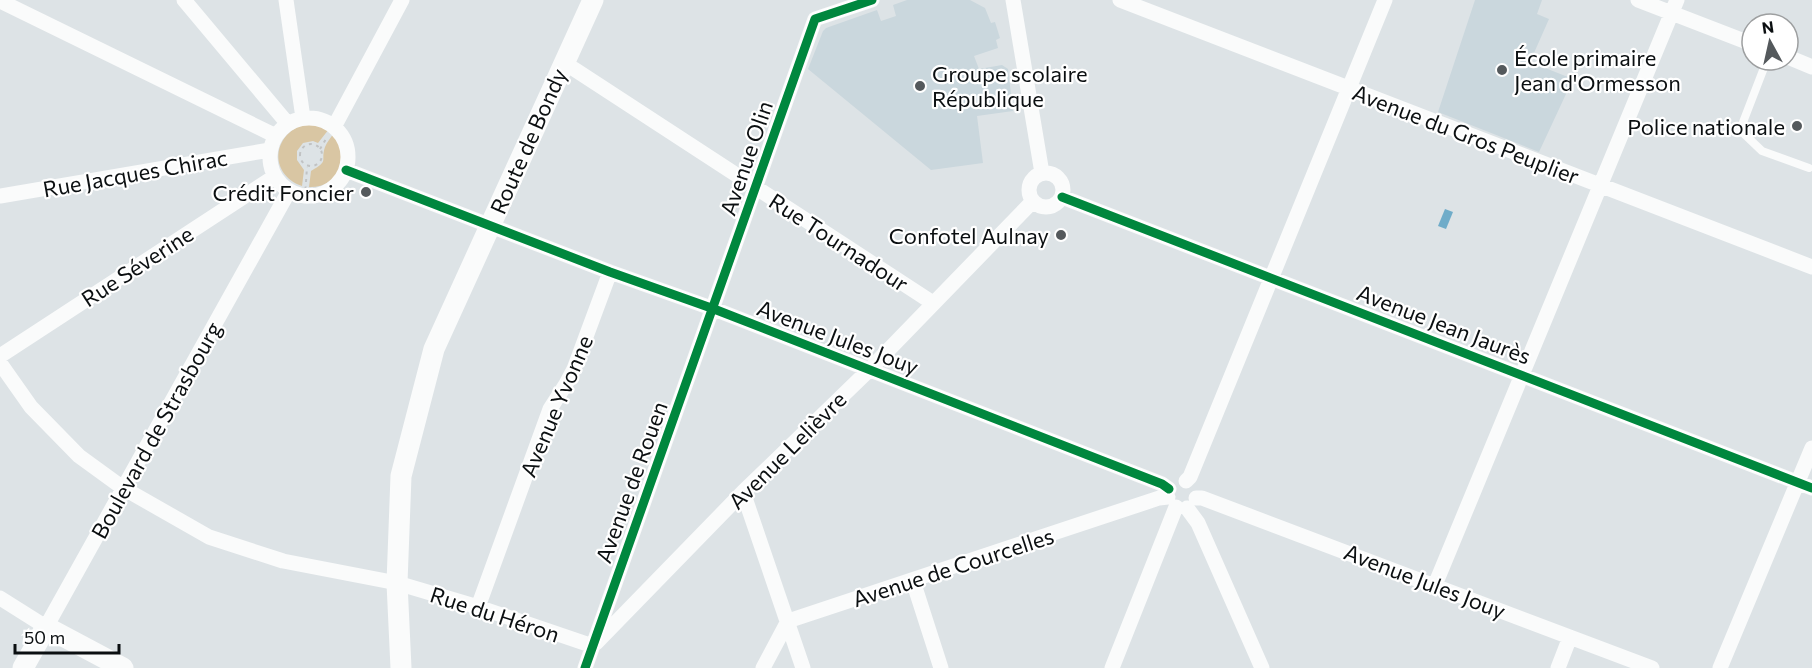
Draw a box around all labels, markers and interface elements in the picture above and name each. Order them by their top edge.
north arrow [1740,12,1800,72]
text: N [1761,16,1775,37]
place label: École primaire Jean d'Ormesson [1514,44,1681,96]
place label: Groupe scolaire République [932,60,1088,112]
marker: École primaire Jean d'Ormesson [1495,63,1509,77]
street label: Route de Bondy [484,64,572,218]
street label: Avenue du Gros Peuplier [1349,78,1583,190]
marker: Groupe scolaire République [913,79,927,93]
street label: Avenue Olin [714,97,778,219]
place label: Police nationale [1627,113,1785,140]
marker: Police nationale [1790,119,1804,133]
street label: Rue Jacques Chirac [41,143,229,203]
place label: Crédit Foncier [213,179,354,206]
marker: Crédit Foncier [359,185,373,199]
street label: Rue Tournadour [764,187,914,297]
street label: Rue Séverine [76,220,198,312]
place label: Confotel Aulnay [889,222,1049,249]
marker: Confotel Aulnay [1054,228,1068,242]
street label: Avenue Jean Jaurès [1353,278,1535,370]
street label: Avenue Jules Jouy [753,294,923,380]
street label: Boulevard de Strasbourg [85,317,227,543]
street label: Avenue Yvonne [514,331,598,481]
street label: Avenue Lelièvre [722,385,852,515]
street label: Avenue de Rouen [589,398,673,566]
street label: Avenue de Courcelles [849,522,1057,612]
street label: Avenue Jules Jouy [1340,538,1510,624]
street label: Rue du Héron [427,580,563,648]
scale bar [15,617,118,655]
text: 50 m [24,626,65,648]

